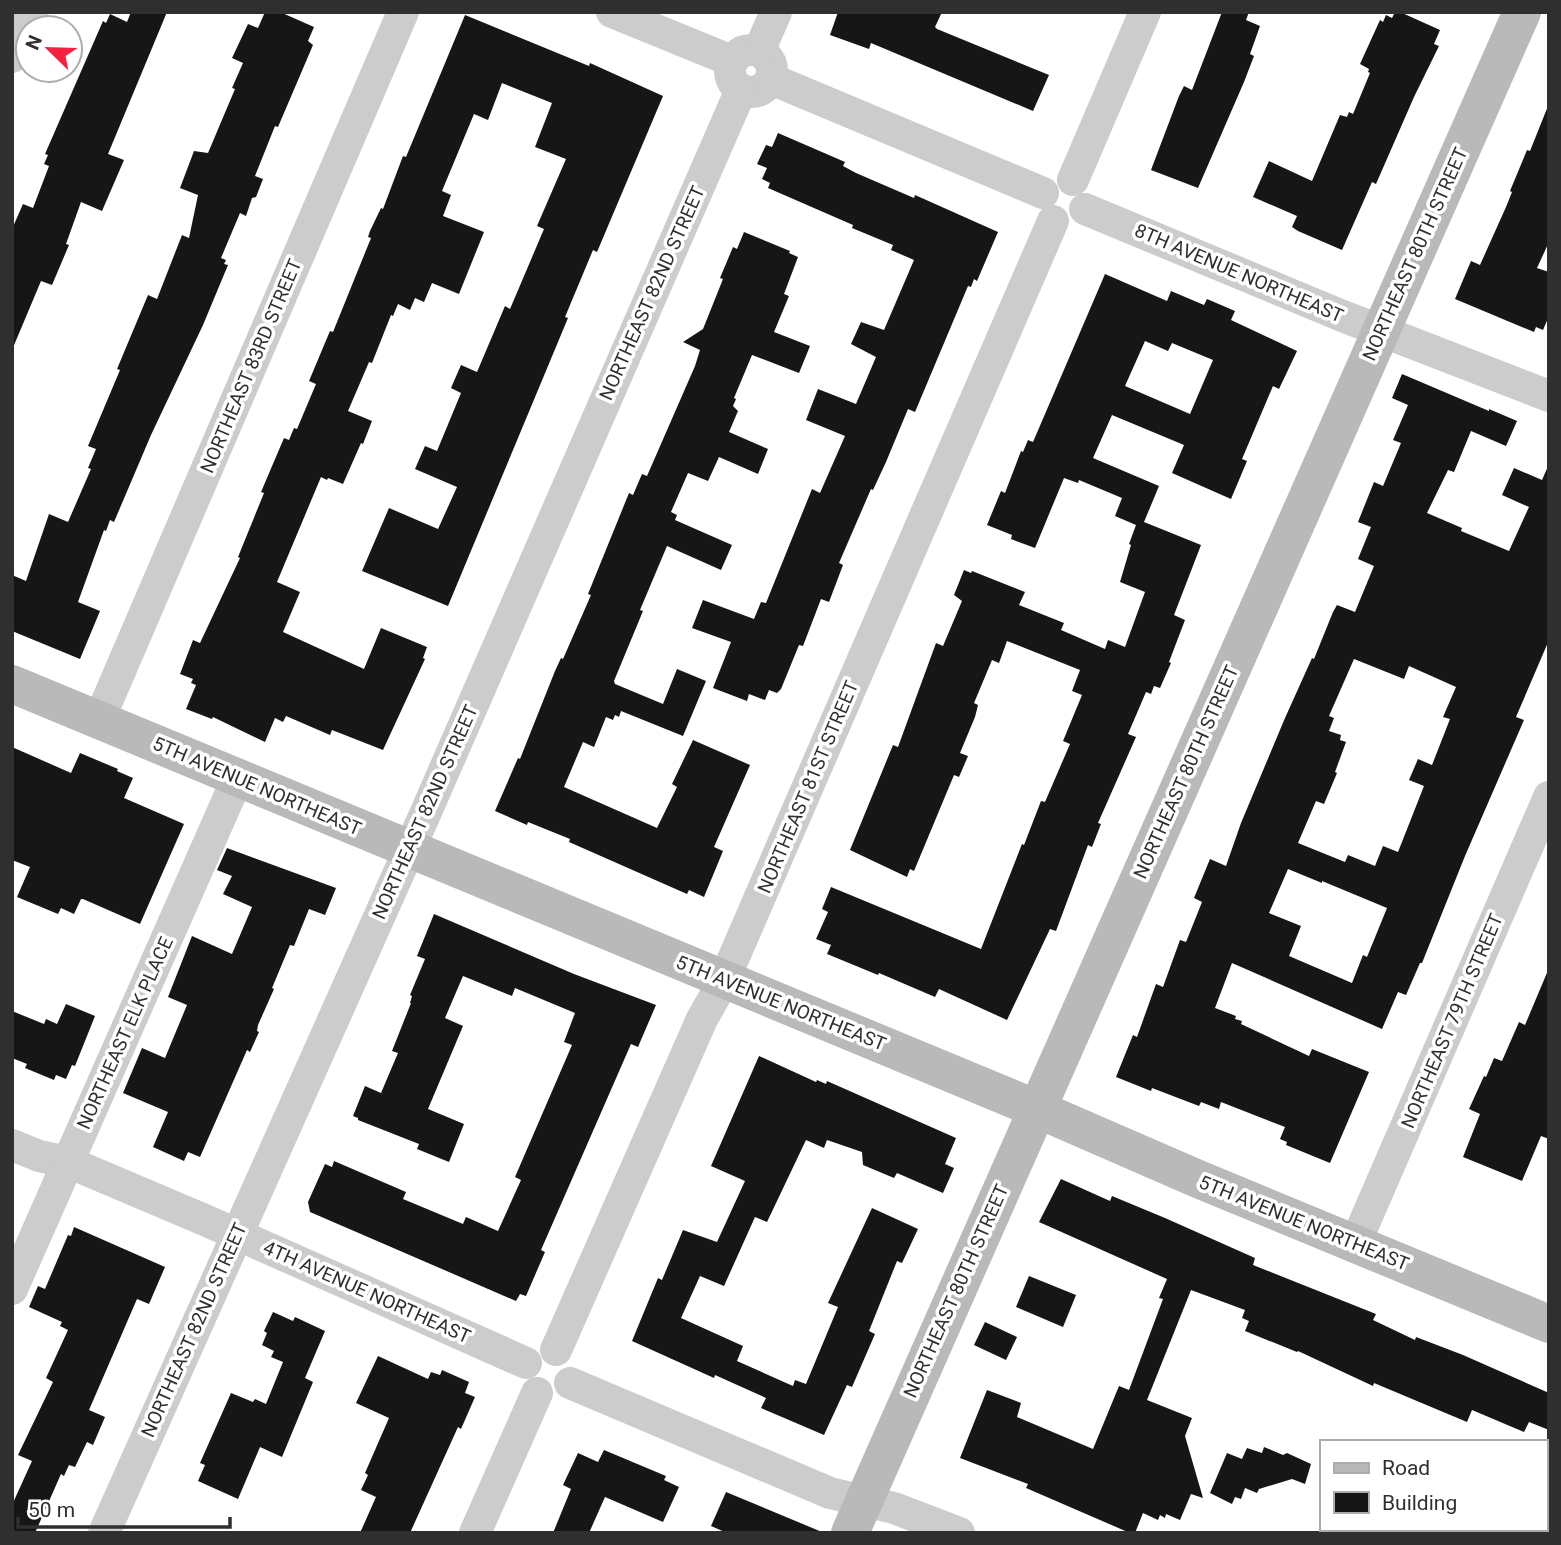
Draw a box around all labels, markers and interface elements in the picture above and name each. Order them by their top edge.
north arrow [14,14,84,84]
text: N [21,32,47,53]
street label: NORTHEAST 80TH STREET [1358,144,1472,364]
street label: NORTHEAST 82ND STREET [594,182,710,404]
street label: 8TH AVENUE NORTHEAST [1131,219,1347,327]
street label: NORTHEAST 83RD STREET [195,255,307,477]
street label: NORTHEAST 80TH STREET [1129,662,1243,882]
street label: NORTHEAST 81ST STREET [753,677,863,897]
street label: NORTHEAST 82ND STREET [367,701,483,923]
street label: 5TH AVENUE NORTHEAST [149,732,365,840]
street label: NORTHEAST 79TH STREET [1396,910,1508,1132]
street label: NORTHEAST ELK PLACE [72,933,178,1133]
street label: 5TH AVENUE NORTHEAST [673,950,889,1056]
street label: 5TH AVENUE NORTHEAST [1196,1170,1412,1276]
street label: NORTHEAST 80TH STREET [899,1181,1013,1401]
street label: NORTHEAST 82ND STREET [136,1219,252,1441]
street label: 4TH AVENUE NORTHEAST [260,1236,474,1348]
legend [1320,1440,1547,1531]
text: Road [1382,1456,1430,1480]
scale bar [18,1486,229,1530]
text: Building [1382,1491,1457,1515]
text: 50 m [28,1498,75,1522]

